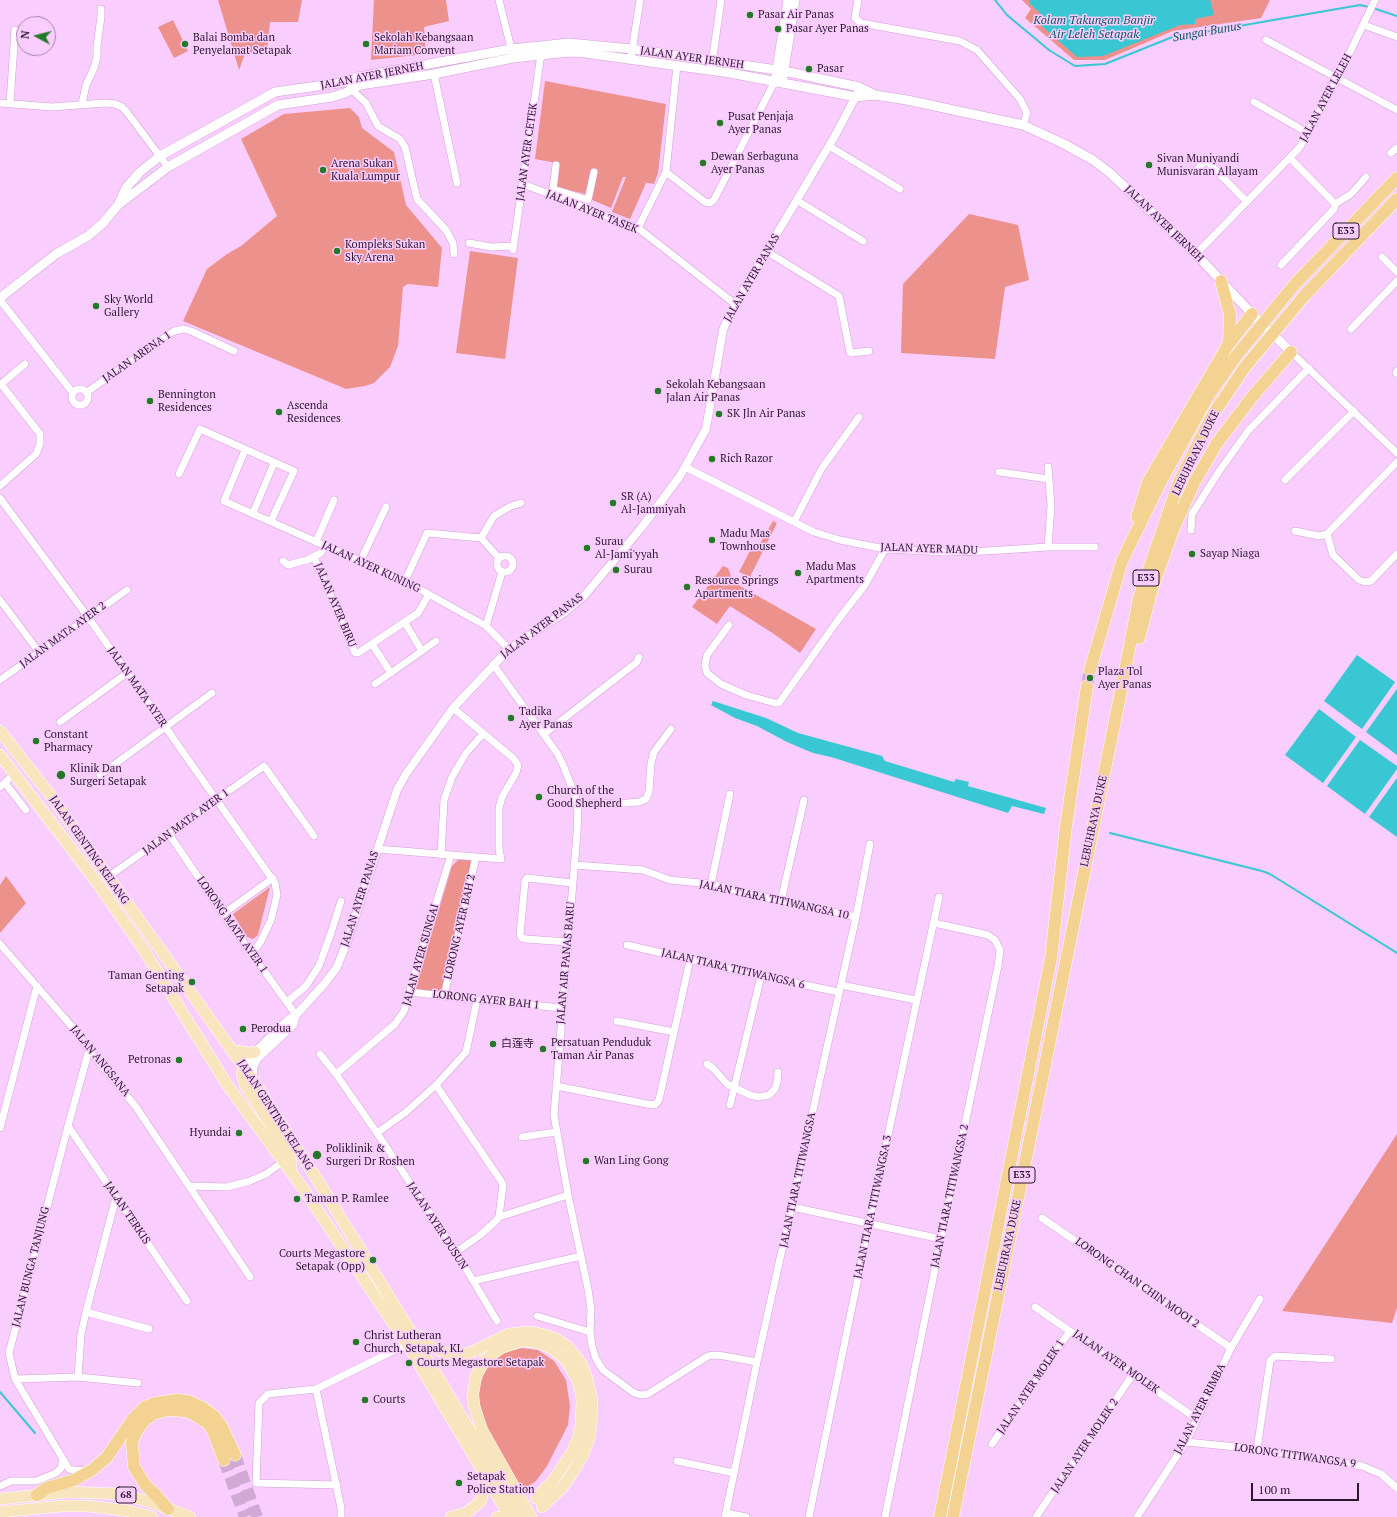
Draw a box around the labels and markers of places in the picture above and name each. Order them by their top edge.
place label: Pasar Air Panas [758,8,834,22]
marker: Pasar Air Panas [745,10,755,20]
place label: Pasar Ayer Panas [786,22,869,36]
marker: Pasar Ayer Panas [773,24,783,34]
place label: Balai Bomba dan Penyelamat Setapak [193,31,291,57]
place label: Sekolah Kebangsaan Mariam Convent [374,31,473,57]
marker: Balai Bomba dan Penyelamat Setapak [180,39,190,49]
marker: Sekolah Kebangsaan Mariam Convent [361,39,371,49]
place label: Pasar [817,62,844,76]
marker: Pasar [804,64,814,74]
place label: Pusat Penjaja Ayer Panas [728,110,794,136]
marker: Pusat Penjaja Ayer Panas [715,118,725,128]
place label: Dewan Serbaguna Ayer Panas [711,150,798,176]
place label: Sivan Muniyandi Munisvaran Allayam [1157,152,1258,178]
place label: Arena Sukan Kuala Lumpur [331,157,400,183]
marker: Dewan Serbaguna Ayer Panas [698,158,708,168]
marker: Sivan Muniyandi Munisvaran Allayam [1144,160,1154,170]
marker: Arena Sukan Kuala Lumpur [318,165,328,175]
place label: Kompleks Sukan Sky Arena [345,238,425,264]
marker: Kompleks Sukan Sky Arena [332,246,342,256]
place label: Sky World Gallery [104,293,153,319]
marker: Sky World Gallery [91,301,101,311]
place label: Sekolah Kebangsaan Jalan Air Panas [666,378,765,404]
marker: Sekolah Kebangsaan Jalan Air Panas [653,386,663,396]
place label: Bennington Residences [158,388,216,414]
marker: Bennington Residences [145,396,155,406]
place label: Ascenda Residences [287,399,341,425]
marker: Ascenda Residences [274,407,284,417]
place label: SK Jln Air Panas [727,407,806,421]
marker: SK Jln Air Panas [714,409,724,419]
place label: Rich Razor [720,452,773,466]
marker: Rich Razor [707,454,717,464]
place label: SR (A) Al-Jammiyah [621,490,686,516]
marker: SR (A) Al-Jammiyah [608,498,618,508]
place label: Madu Mas Townhouse [720,527,776,553]
place label: Surau Al-Jami'yyah [595,535,659,561]
marker: Madu Mas Townhouse [707,535,717,545]
marker: Surau Al-Jami'yyah [582,543,592,553]
place label: Sayap Niaga [1200,547,1260,561]
marker: Sayap Niaga [1187,549,1197,559]
place label: Madu Mas Apartments [806,560,864,586]
place label: Surau [624,563,652,577]
marker: Surau [611,565,621,575]
marker: Madu Mas Apartments [793,568,803,578]
place label: Resource Springs Apartments [695,574,779,600]
marker: Resource Springs Apartments [682,582,692,592]
place label: Plaza Tol Ayer Panas [1098,665,1151,691]
marker: Plaza Tol Ayer Panas [1085,673,1095,683]
place label: Tadika Ayer Panas [519,705,572,731]
marker: Tadika Ayer Panas [506,713,516,723]
place label: Constant Pharmacy [44,728,93,754]
marker: Constant Pharmacy [31,736,41,746]
place label: Klinik Dan Surgeri Setapak [70,762,146,788]
marker: Klinik Dan Surgeri Setapak [55,769,67,781]
place label: Church of the Good Shepherd [547,784,622,810]
marker: Church of the Good Shepherd [534,792,544,802]
place label: Taman Genting Setapak [108,969,184,995]
marker: Taman Genting Setapak [187,977,197,987]
place label: Perodua [251,1022,291,1036]
marker: Perodua [238,1024,248,1034]
place label: Persatuan Penduduk Taman Air Panas [551,1036,651,1062]
place label: 白莲寺 [501,1037,534,1051]
marker: 白莲寺 [488,1039,498,1049]
marker: Persatuan Penduduk Taman Air Panas [538,1044,548,1054]
place label: Petronas [128,1053,171,1067]
marker: Petronas [174,1055,184,1065]
place label: Hyundai [190,1126,231,1140]
marker: Hyundai [234,1128,244,1138]
place label: Poliklinik & Surgeri Dr Roshen [326,1142,415,1168]
marker: Poliklinik & Surgeri Dr Roshen [311,1149,323,1161]
place label: Wan Ling Gong [594,1154,669,1168]
marker: Wan Ling Gong [581,1156,591,1166]
place label: Taman P. Ramlee [305,1192,389,1206]
marker: Taman P. Ramlee [292,1194,302,1204]
place label: Courts Megastore Setapak (Opp) [279,1247,365,1273]
marker: Courts Megastore Setapak (Opp) [368,1255,378,1265]
place label: Christ Lutheran Church, Setapak, KL [364,1329,463,1355]
marker: Christ Lutheran Church, Setapak, KL [351,1337,361,1347]
place label: Courts Megastore Setapak [417,1356,544,1370]
marker: Courts Megastore Setapak [404,1358,414,1368]
place label: Courts [373,1393,405,1407]
marker: Courts [360,1395,370,1405]
place label: Setapak Police Station [467,1470,535,1496]
marker: Setapak Police Station [454,1478,464,1488]

